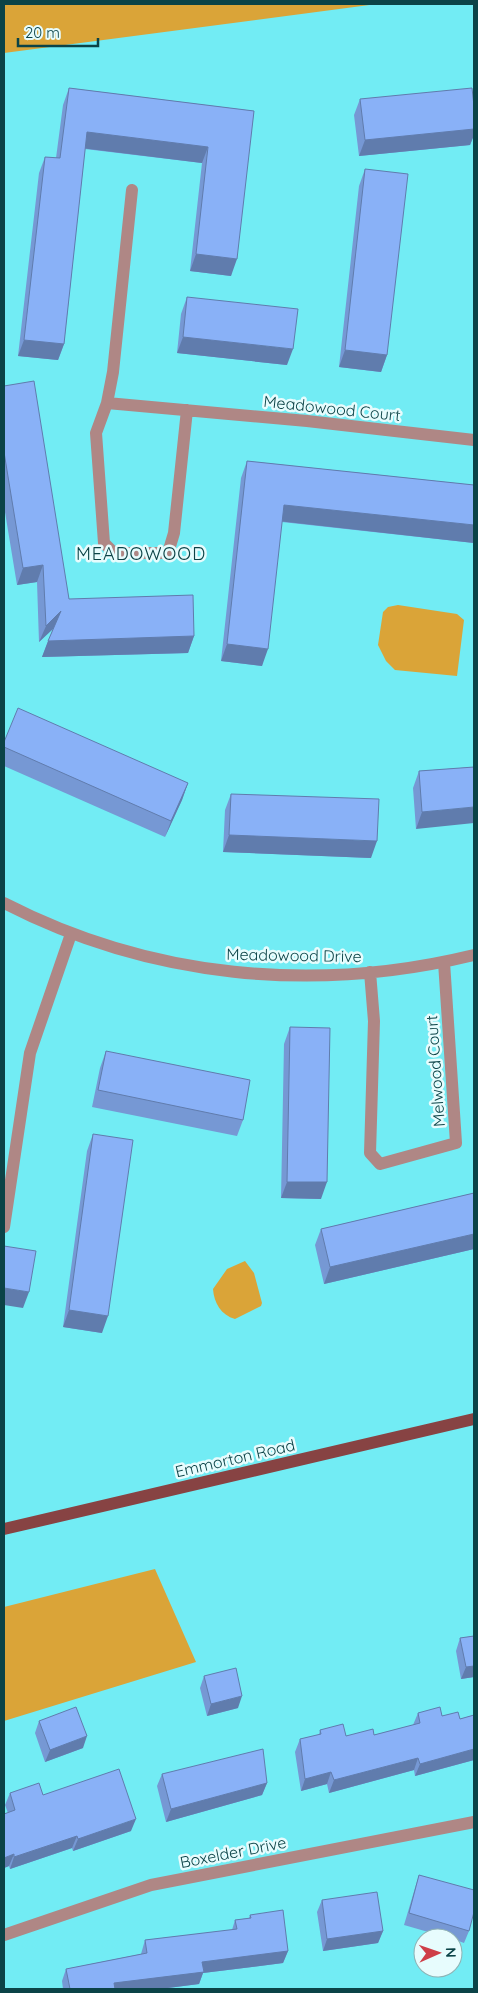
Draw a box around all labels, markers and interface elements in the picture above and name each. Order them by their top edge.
scale bar [18,15,98,47]
text: 20 m [25,23,60,42]
street label: Meadowood Court [263,391,401,425]
district label: MEADOWOOD [76,542,206,565]
street label: Meadowood Drive [226,944,362,966]
street label: Melwood Court [421,1014,449,1128]
street label: Emmorton Road [173,1434,297,1482]
street label: Boxelder Drive [178,1832,288,1872]
north arrow [413,1928,463,1978]
text: N [442,1947,460,1958]

